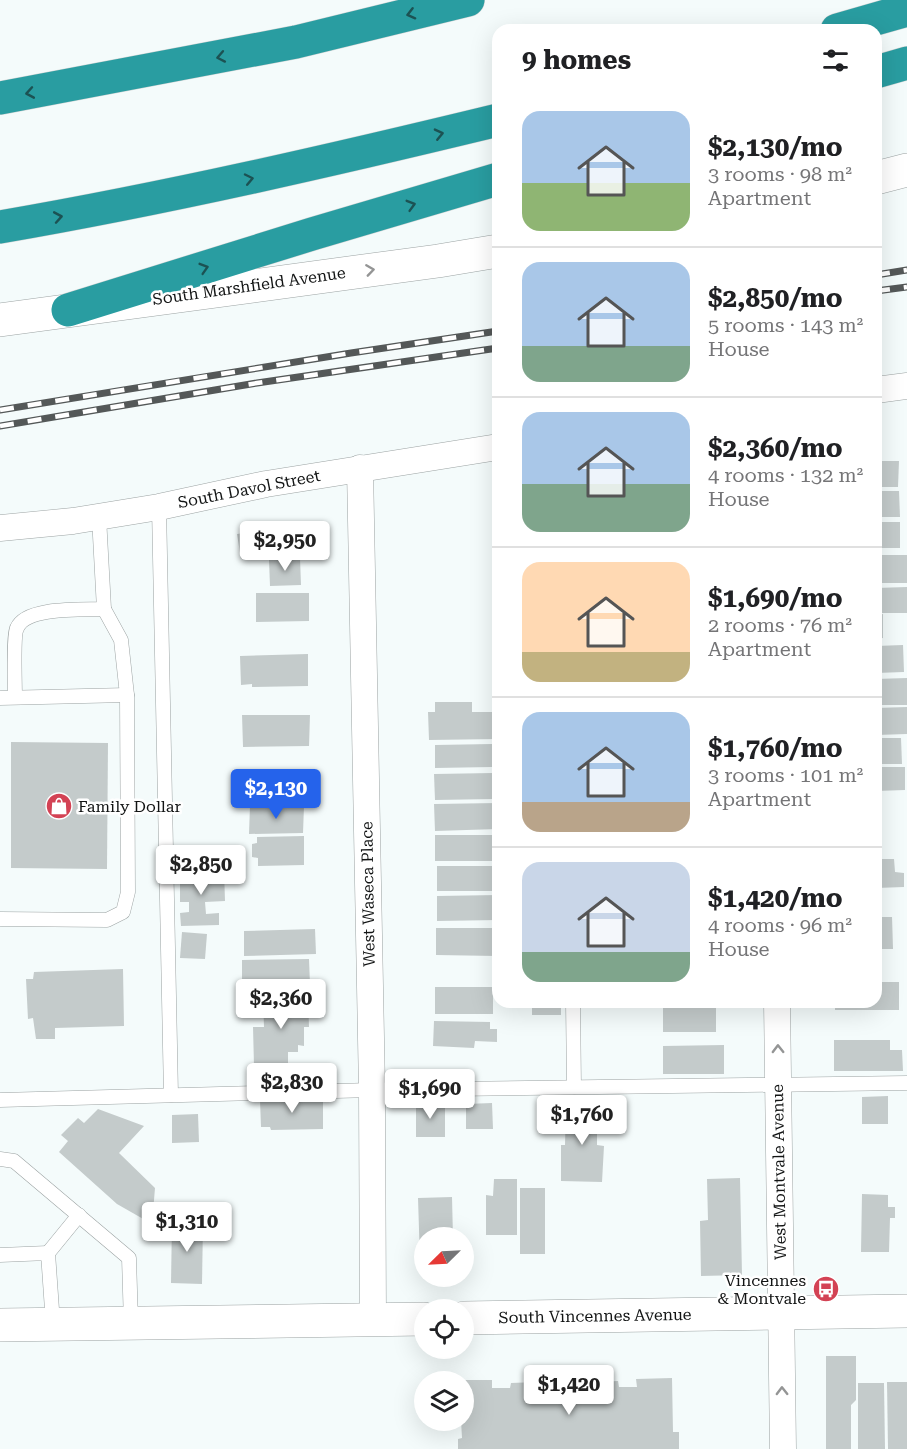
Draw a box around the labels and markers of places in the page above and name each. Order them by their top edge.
pin: $2,950 [236,521,334,572]
pin: $2,130 [227,769,325,820]
shop icon: Family Dollar [44,791,74,821]
place label: Family Dollar [78,797,181,816]
pin: $2,850 [152,845,250,896]
pin: $2,360 [232,979,330,1030]
pin: $2,830 [243,1063,341,1114]
pin: $1,690 [381,1069,479,1120]
pin: $1,760 [533,1095,631,1146]
pin: $1,310 [138,1202,236,1253]
place label: Vincennes & Montvale [717,1271,806,1308]
bus stop icon: Vincennes & Montvale [811,1274,841,1304]
pin: $1,420 [520,1365,618,1416]

